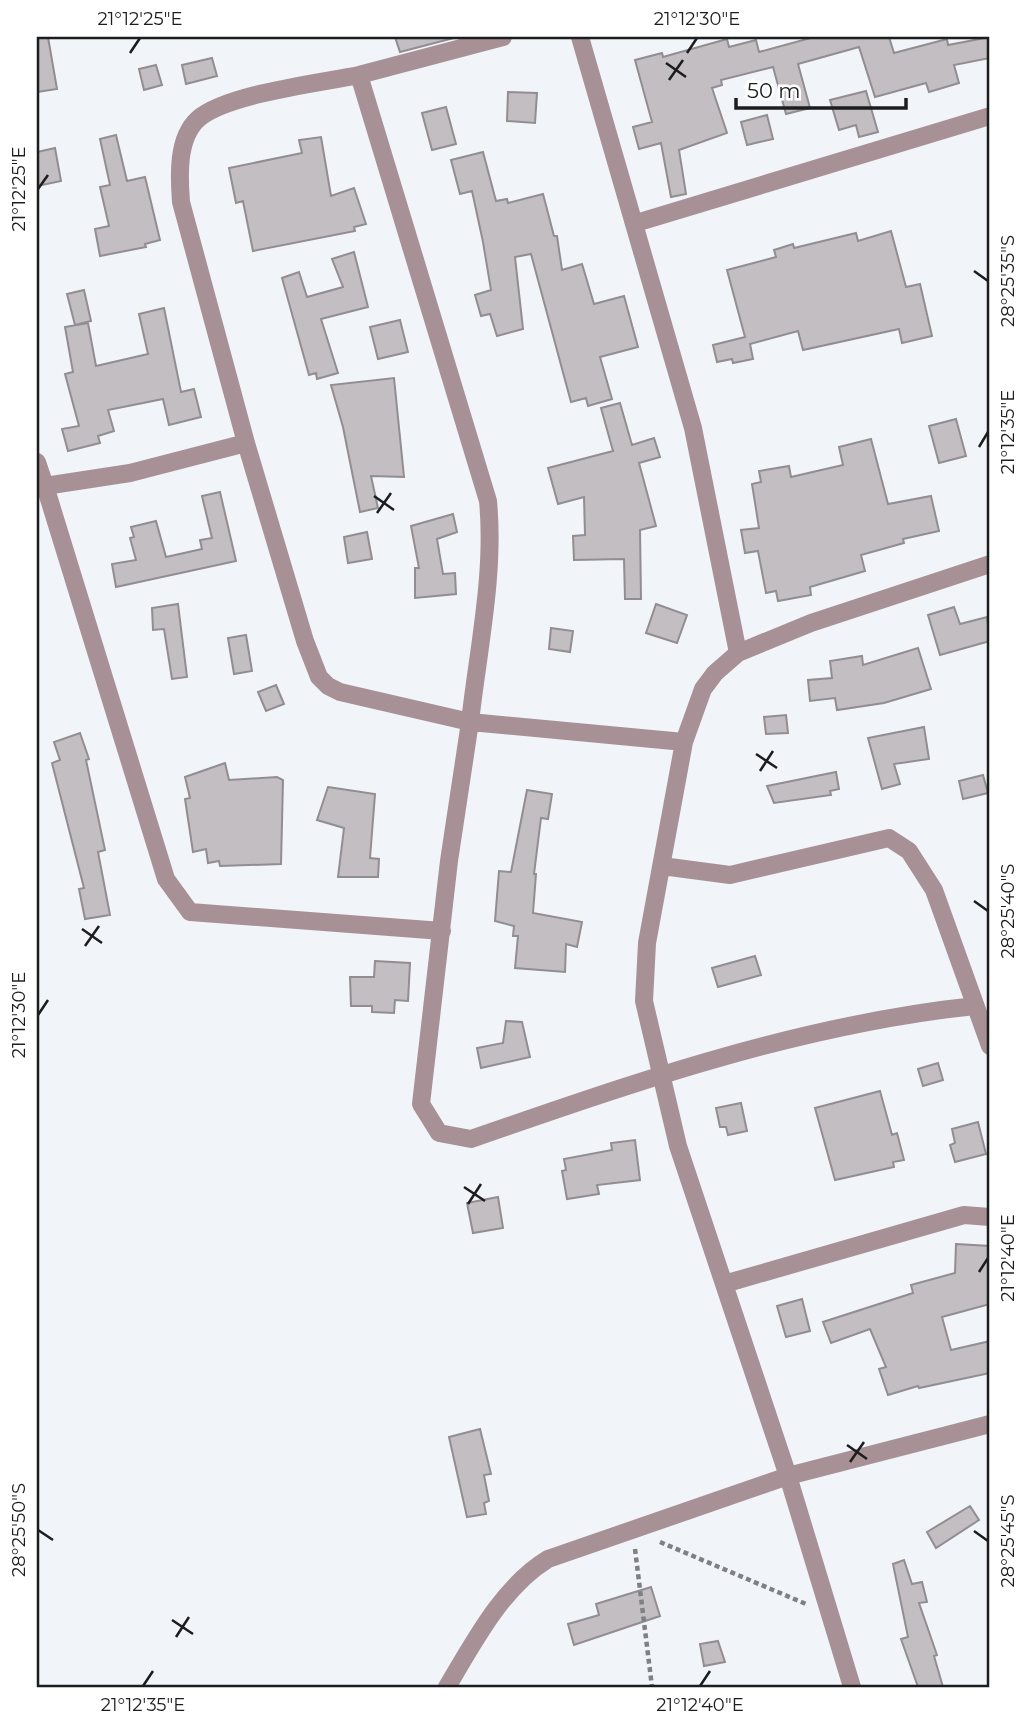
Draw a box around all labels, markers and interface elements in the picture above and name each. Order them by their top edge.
text: 21°12'25"E [98,8,183,30]
text: 21°12'30"E [654,8,740,30]
scale bar [736,66,906,110]
text: 50 m [747,78,801,103]
text: 21°12'25"E [8,147,30,232]
text: 28°25'35"S [997,235,1019,327]
text: 21°12'35"E [997,390,1019,474]
text: 28°25'40"S [997,864,1019,958]
text: 21°12'30"E [8,972,30,1058]
text: 21°12'40"E [997,1214,1019,1302]
text: 28°25'50"S [8,1483,30,1577]
text: 28°25'45"S [997,1495,1019,1587]
text: 21°12'35"E [101,1694,185,1716]
text: 21°12'40"E [656,1694,744,1716]

